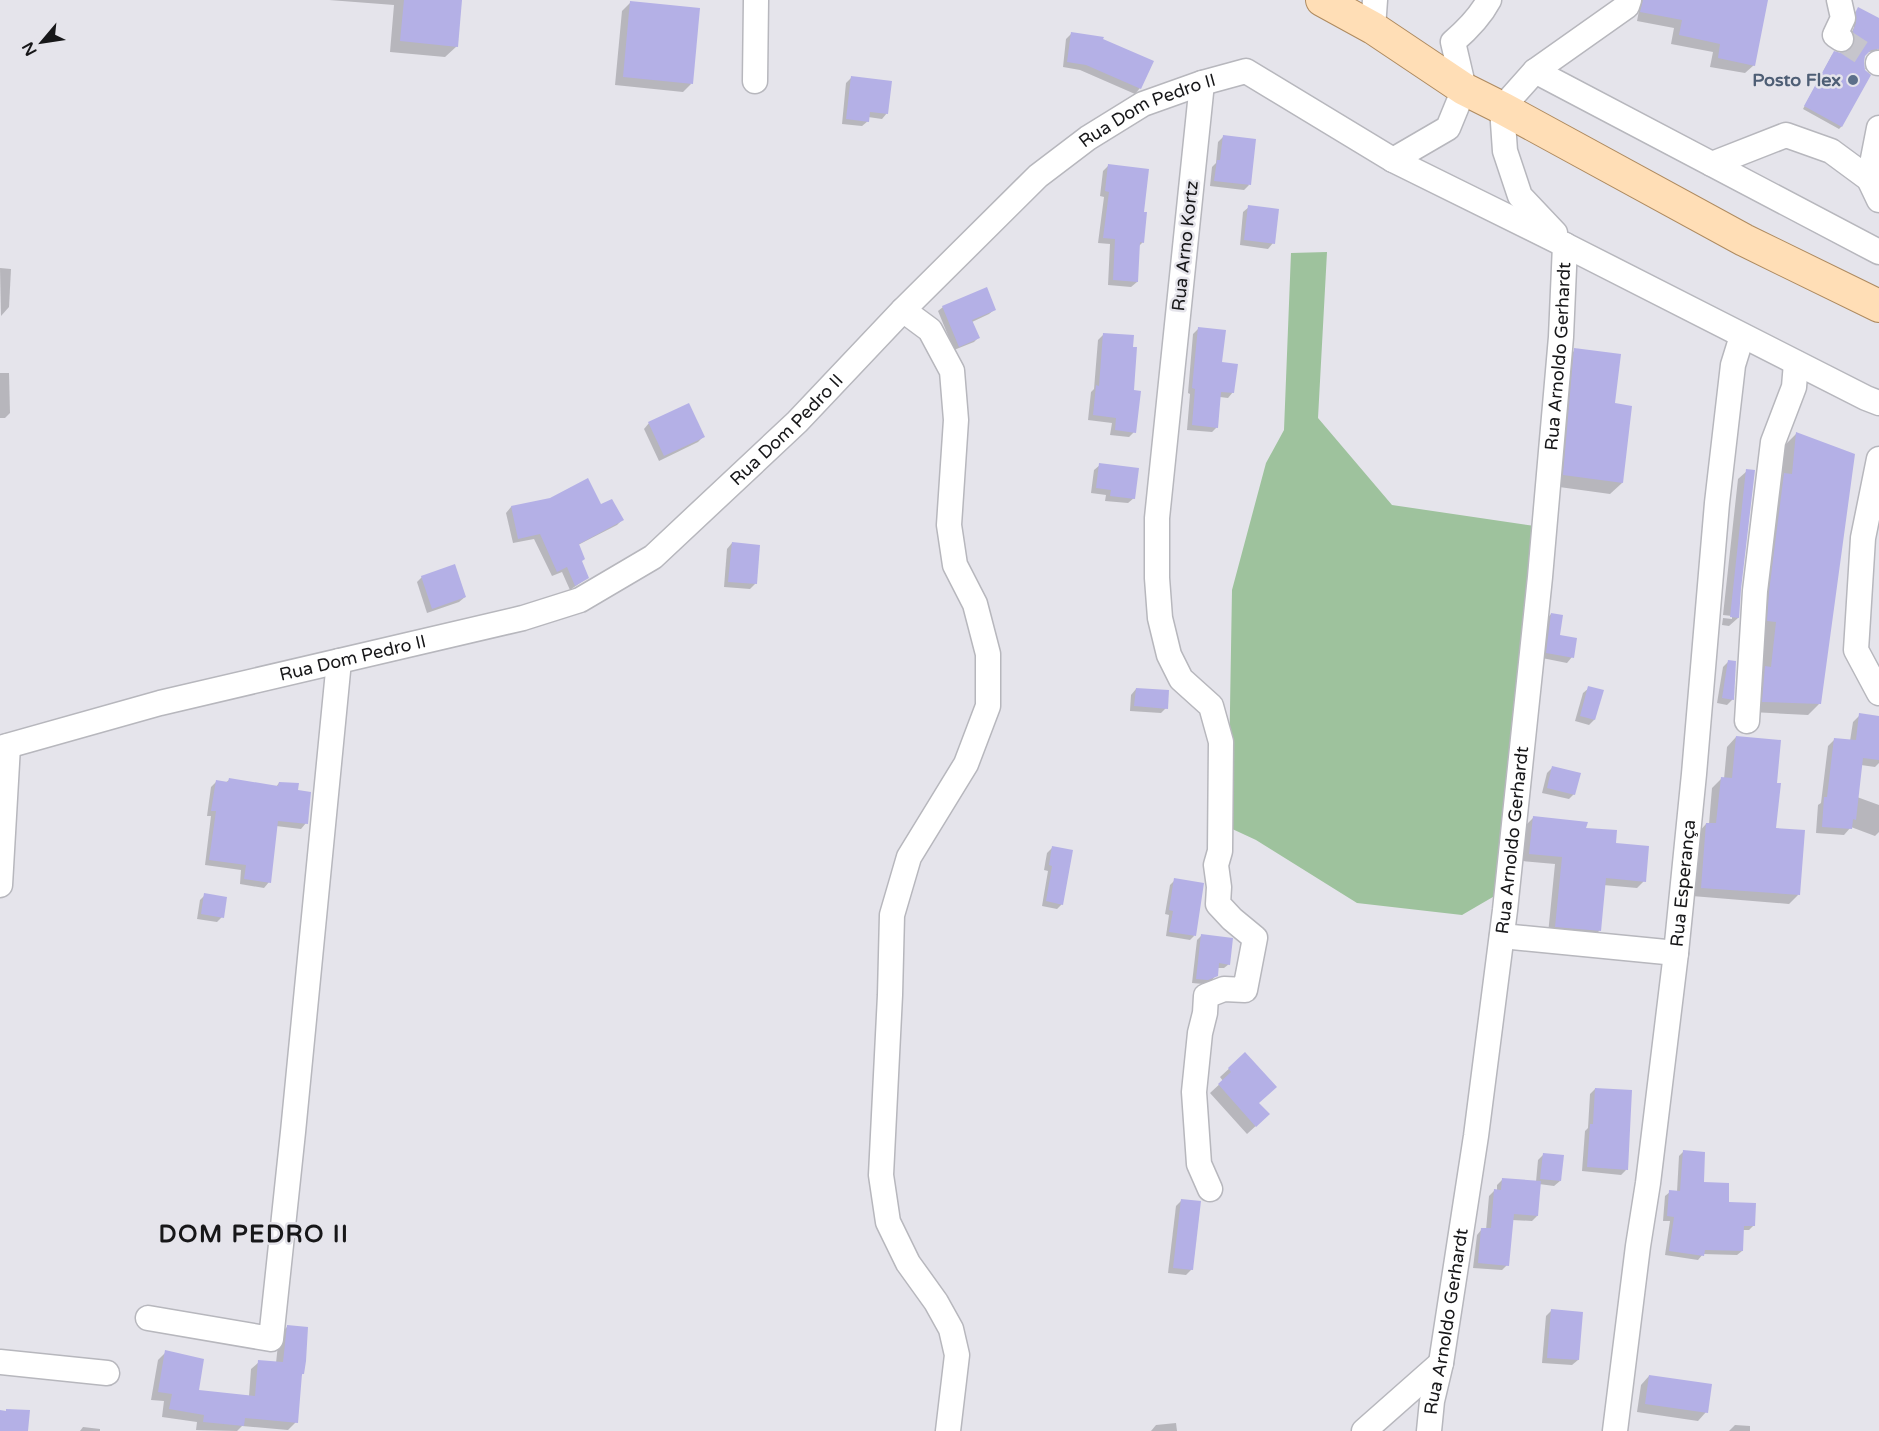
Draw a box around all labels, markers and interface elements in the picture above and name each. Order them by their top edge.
north arrow [12,12,72,72]
text: N [18,38,42,59]
street label: Rua Dom Pedro II [1074,69,1218,152]
place label: Posto Flex [1752,69,1841,91]
marker: Posto Flex [1846,73,1860,87]
street label: Rua Arno Kortz [1167,180,1203,312]
street label: Rua Arnoldo Gerhardt [1540,261,1575,451]
street label: Rua Dom Pedro II [725,369,848,490]
street label: Rua Dom Pedro II [277,630,428,686]
street label: Rua Arnoldo Gerhardt [1491,745,1533,935]
street label: Rua Esperança [1666,819,1700,948]
district label: DOM PEDRO II [159,1220,349,1249]
street label: Rua Arnoldo Gerhardt [1420,1227,1473,1416]

